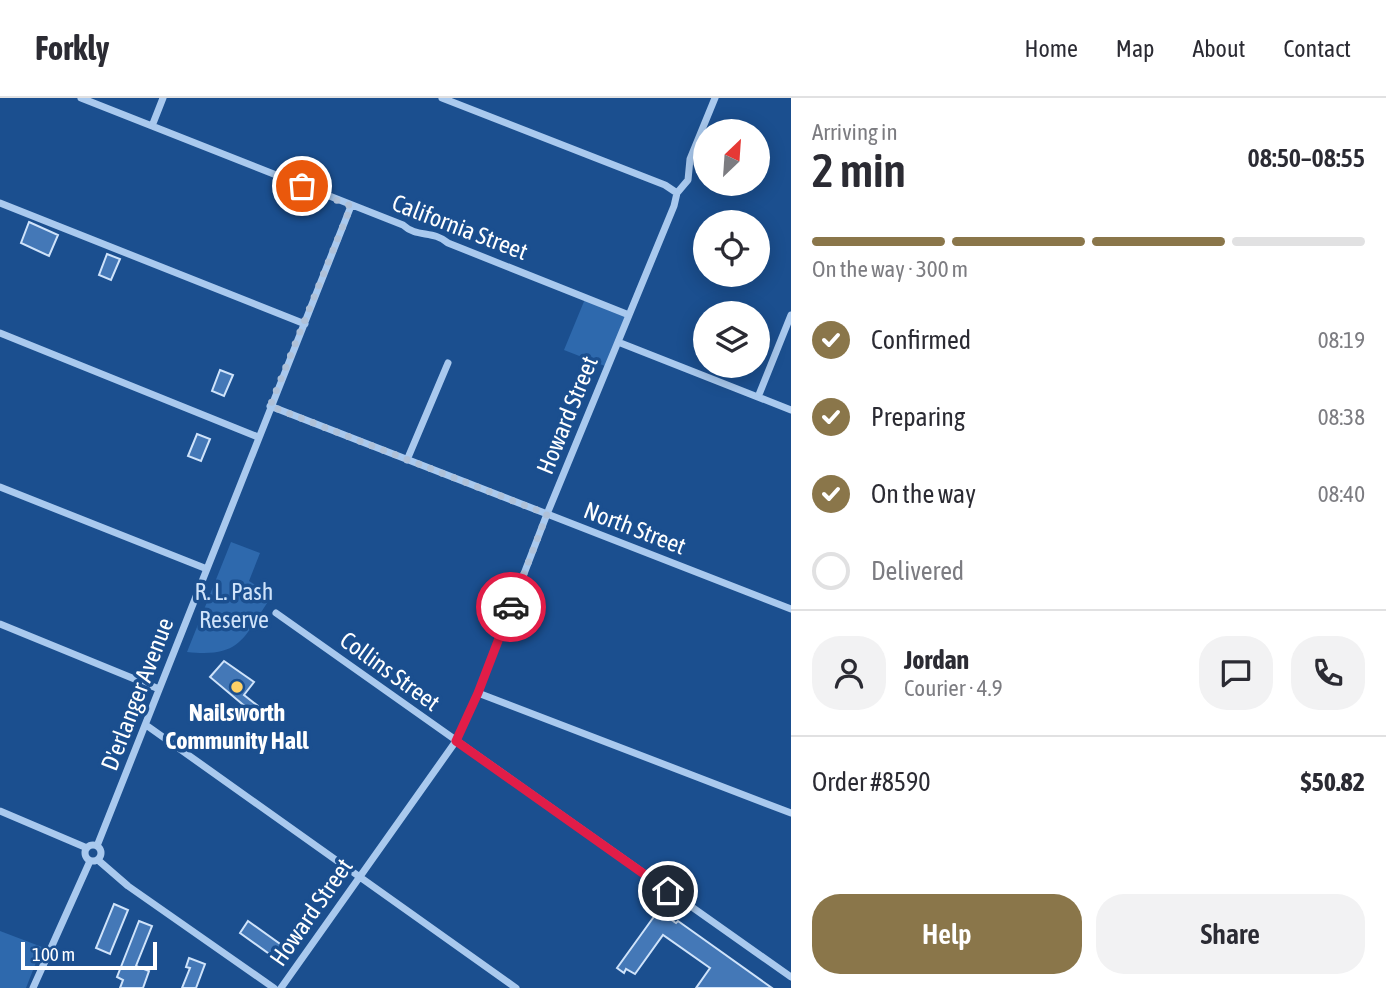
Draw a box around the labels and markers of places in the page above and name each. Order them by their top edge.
pin [272,156,332,216]
marker: Nailsworth Community Hall [229,679,245,695]
place label: Nailsworth Community Hall [165,699,309,754]
pin [638,861,698,921]

